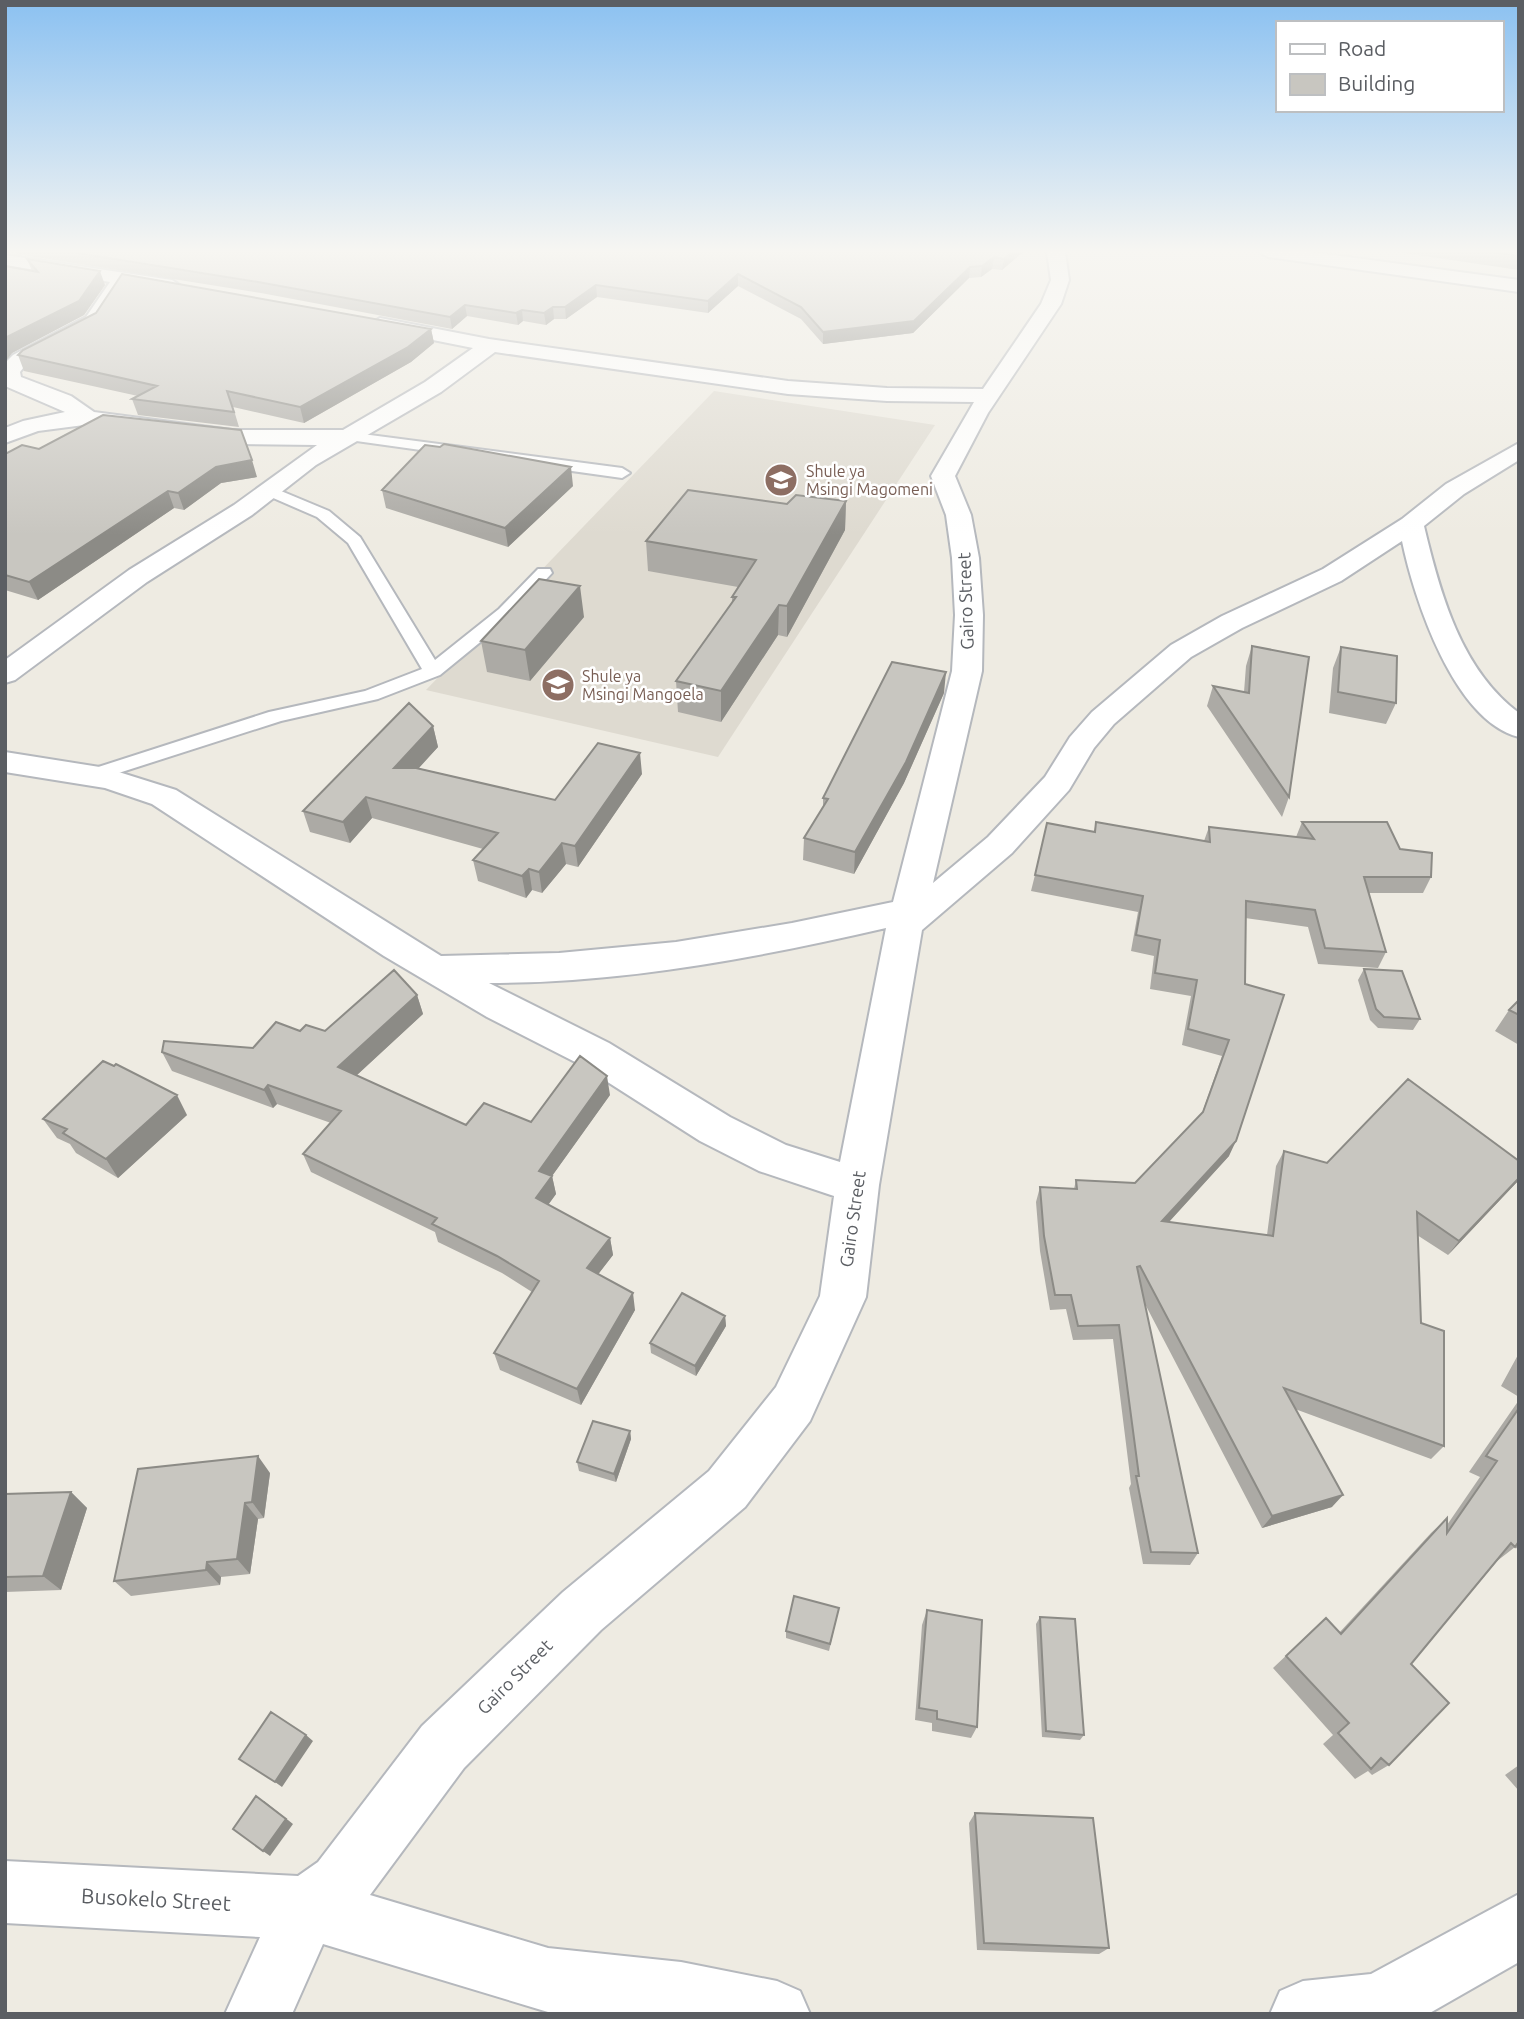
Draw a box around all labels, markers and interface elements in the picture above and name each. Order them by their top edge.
legend [1276,21,1503,112]
text: Road [1338,36,1386,60]
text: Building [1338,71,1415,95]
school or university icon: Shule ya Msingi Magomeni [762,461,800,499]
place label: Shule ya Msingi Magomeni [806,462,933,498]
street label: Gairo Street [953,552,977,650]
school or university icon: Shule ya Msingi Mangoela [539,666,577,704]
place label: Shule ya Msingi Mangoela [582,667,704,703]
street label: Gairo Street [835,1169,869,1268]
street label: Gairo Street [473,1635,556,1718]
street label: Busokelo Street [81,1883,231,1915]

